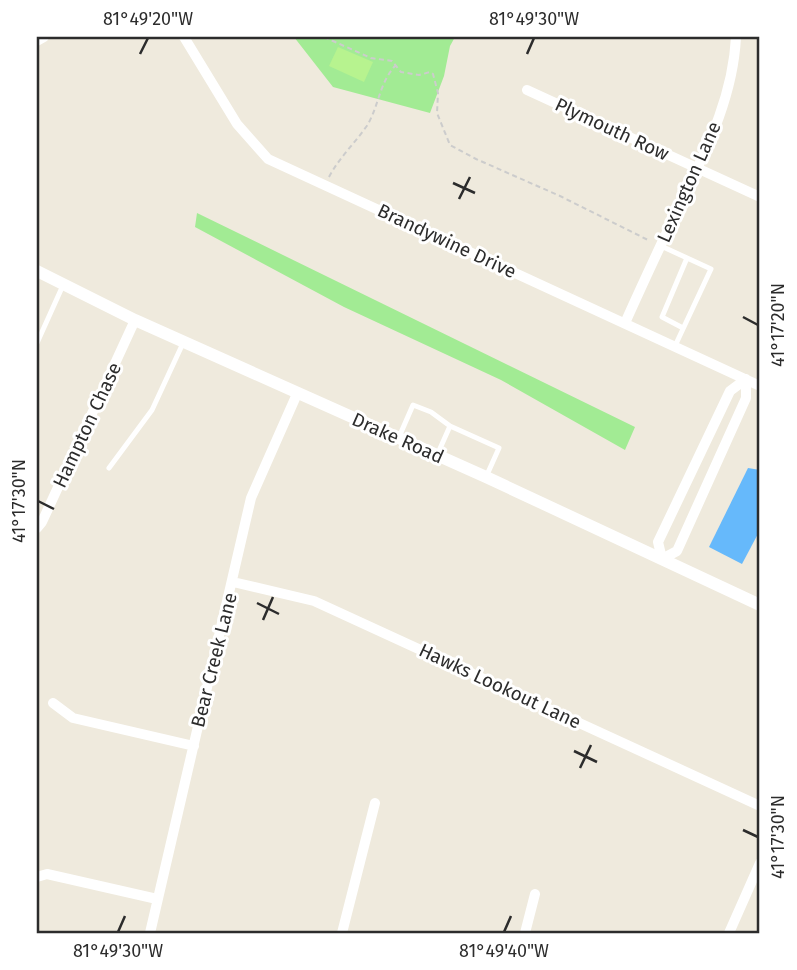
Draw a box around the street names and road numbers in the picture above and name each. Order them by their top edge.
street label: Plymouth Row [551,93,673,166]
street label: Lexington Lane [652,118,726,246]
street label: Brandywine Drive [374,199,520,283]
street label: Hampton Chase [48,359,126,491]
street label: Drake Road [349,408,447,468]
street label: Bear Creek Lane [186,590,242,730]
street label: Hawks Lookout Lane [415,638,585,734]

